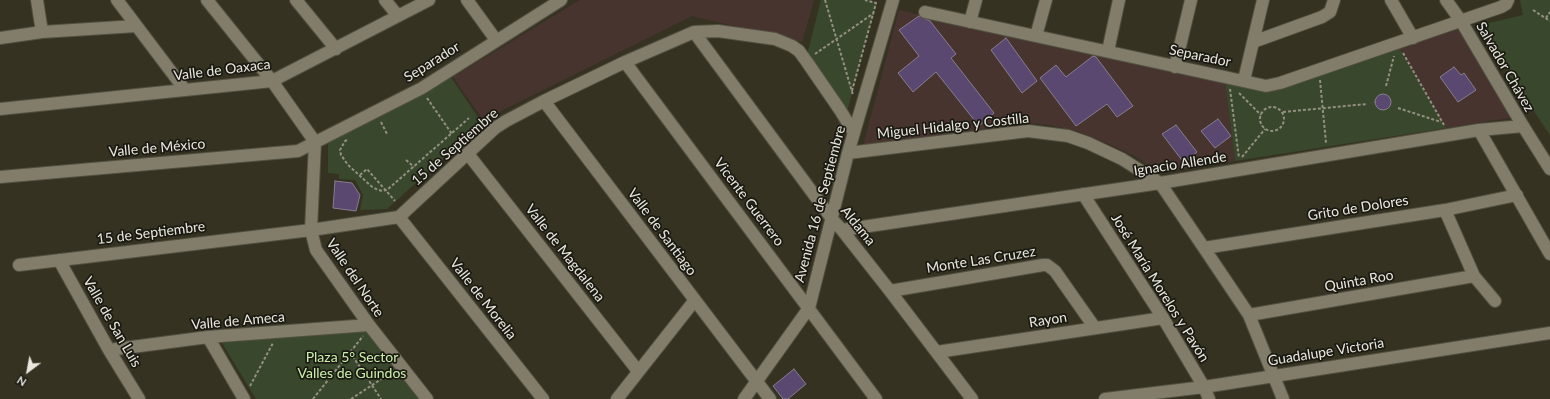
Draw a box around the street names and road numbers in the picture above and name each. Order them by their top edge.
street label: Salvador Chávez [1472,19,1538,115]
street label: Separador [401,38,463,86]
street label: Separador [1168,41,1232,71]
street label: Valle de Oaxaca [173,56,271,84]
street label: 15 de Septiembre [408,105,502,189]
street label: Miguel Hidalgo y Costilla [876,110,1030,142]
street label: Avenida 16 de Septiembre [791,124,849,284]
street label: Valle de México [108,135,206,161]
street label: Ignacio Allende [1132,148,1228,180]
street label: Vicente Guerrero [710,155,788,249]
street label: Valle de Santiago [624,185,700,279]
street label: Grito de Dolores [1306,192,1410,224]
street label: Valle de Magdalena [522,201,608,305]
street label: Aldama [837,203,879,249]
street label: José María Morelos y Pavón [1107,211,1213,365]
street label: 15 de Septiembre [96,218,206,248]
street label: Valle del Norte [323,236,387,320]
street label: Monte Las Cruzez [925,243,1037,277]
street label: Valle de Morelia [446,255,520,343]
street label: Quinta Roo [1323,267,1395,295]
street label: Valle de San Luis [79,274,145,370]
street label: Valle de Ameca [191,309,285,333]
street label: Rayon [1028,309,1068,331]
street label: Guadalupe Victoria [1267,335,1385,369]

